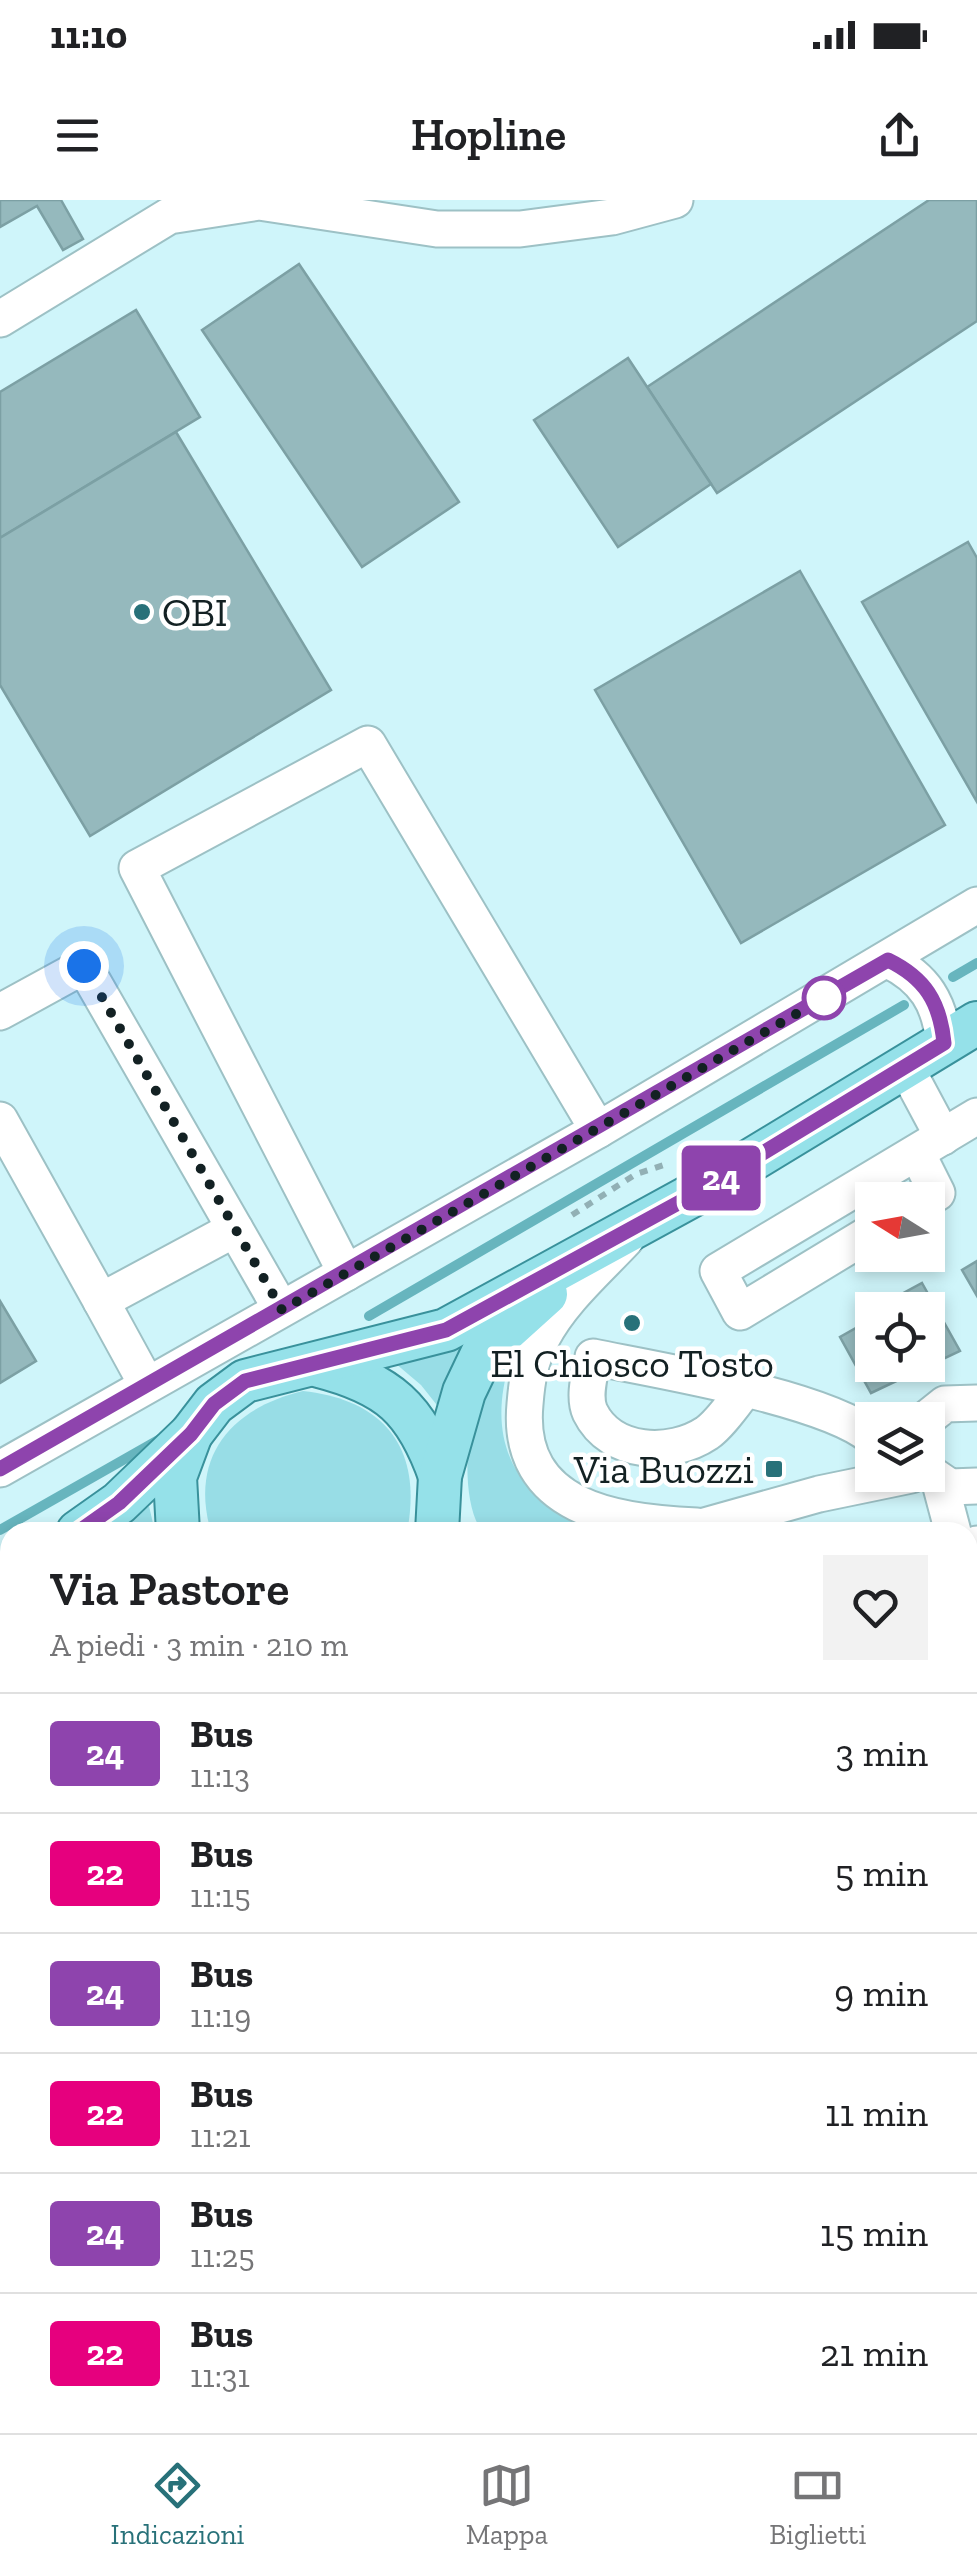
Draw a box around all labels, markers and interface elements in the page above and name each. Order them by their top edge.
text: 11:10 [50,12,127,58]
icon: menu [50,108,105,163]
text: Hopline [411,108,566,162]
icon: share [872,108,927,163]
place label: OBI [162,588,228,636]
marker: OBI [131,601,153,623]
your location [59,941,109,991]
unlabelled marker [803,977,845,1019]
line badge: 24 [676,1146,766,1210]
text: 24 [702,1157,740,1199]
north arrow [855,1182,945,1272]
map controls [855,1182,945,1492]
button: locate [855,1292,945,1382]
marker: El Chiosco Tosto [621,1312,643,1334]
place label: El Chiosco Tosto [490,1339,774,1387]
button: layers [855,1402,945,1492]
place label: Via Buozzi [573,1445,754,1493]
marker: Via Buozzi [763,1458,785,1480]
button: heart [823,1555,928,1660]
text: Via Pastore [50,1560,289,1617]
text: A piedi · 3 min · 210 m [50,1626,348,1664]
text: Bus [190,1711,253,1757]
text: 3 min [836,1730,928,1776]
text: 24 [86,1732,124,1774]
text: 11:13 [190,1757,250,1795]
text: Bus [190,1831,253,1877]
text: 5 min [835,1850,928,1896]
text: 22 [86,1852,124,1894]
text: 11:15 [190,1877,251,1915]
text: Bus [190,1951,253,1997]
text: 9 min [834,1970,928,2016]
text: 24 [86,1972,124,2014]
text: 11:19 [190,1997,251,2035]
text: Bus [190,2071,253,2117]
text: 11 min [825,2090,928,2136]
text: 22 [86,2092,124,2134]
text: 11:21 [190,2117,251,2155]
text: Bus [190,2191,253,2237]
text: 15 min [820,2210,928,2256]
text: 24 [86,2212,124,2254]
text: 11:25 [190,2237,255,2275]
text: Bus [190,2311,253,2357]
text: 21 min [820,2330,928,2376]
text: 22 [86,2332,124,2374]
text: 11:31 [190,2357,250,2395]
tab: Indicazioni [111,2458,244,2551]
tab: Mappa [466,2458,548,2551]
tab: Biglietti [769,2458,866,2551]

